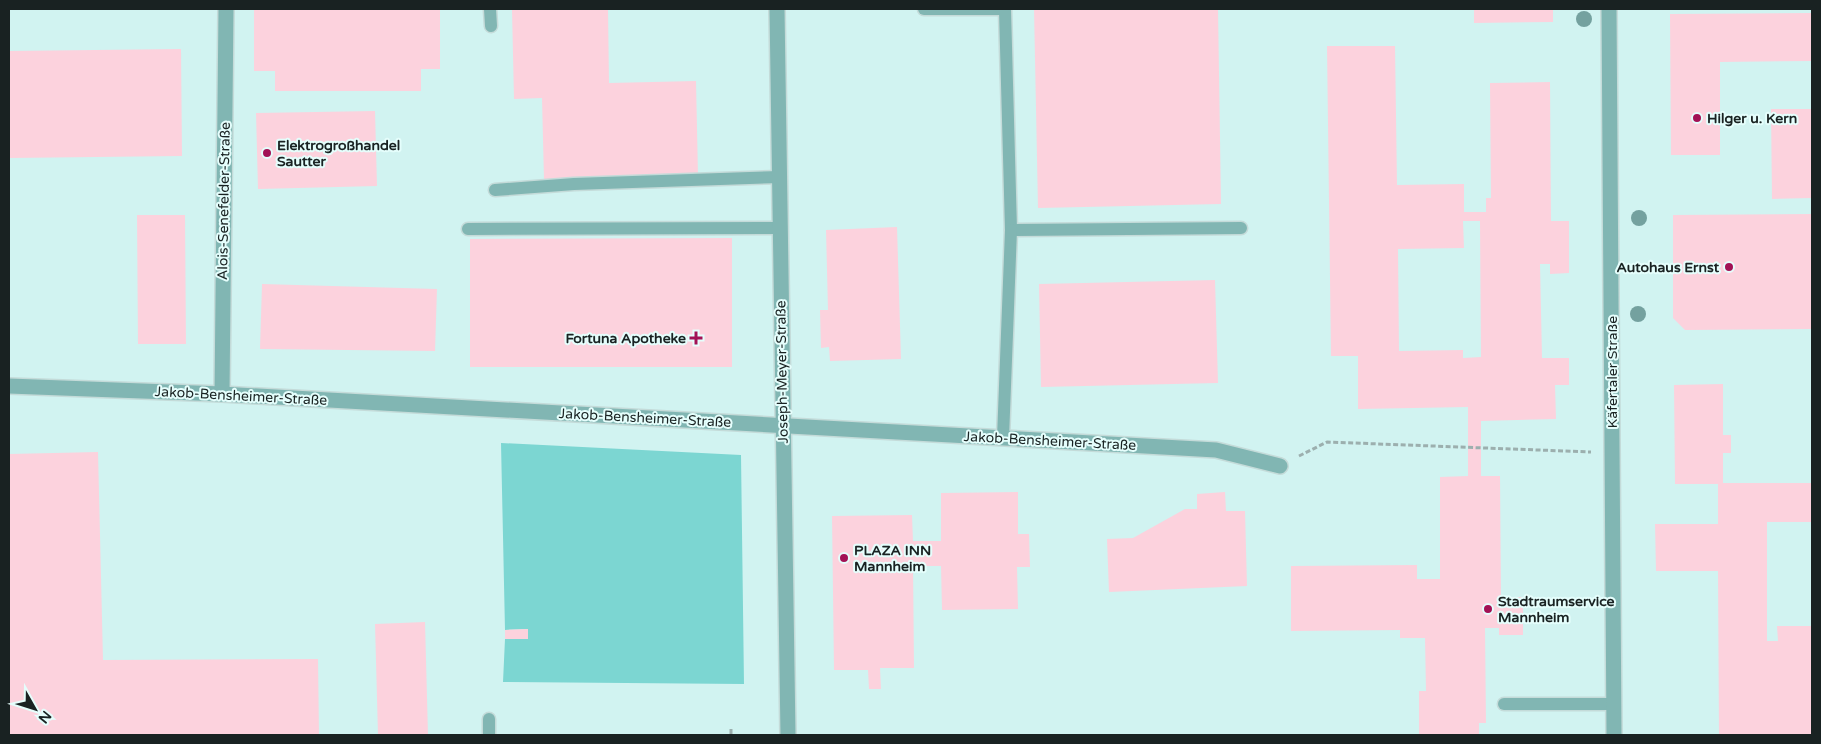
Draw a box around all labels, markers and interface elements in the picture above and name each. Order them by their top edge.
place label: Hilger u. Kern [1707,110,1797,127]
marker: Hilger u. Kern [1691,112,1703,124]
street label: Alois-Senefelder-Straße [214,122,234,280]
place label: Elektrogroßhandel Sautter [277,137,400,170]
marker: Elektrogroßhandel Sautter [261,147,273,159]
place label: Autohaus Ernst [1617,259,1720,276]
marker: Autohaus Ernst [1723,261,1735,273]
street label: Joseph-Meyer-Straße [772,300,792,444]
street label: Käfertaler Straße [1604,316,1621,428]
place label: Fortuna Apotheke [565,330,686,347]
marker: Fortuna Apotheke [690,332,702,344]
street label: Jakob-Bensheimer-Straße [154,383,328,409]
street label: Jakob-Bensheimer-Straße [558,405,732,431]
street label: Jakob-Bensheimer-Straße [963,428,1137,454]
place label: PLAZA INN Mannheim [854,542,931,575]
marker: PLAZA INN Mannheim [838,552,850,564]
place label: Stadtraumservice Mannheim [1498,593,1615,626]
marker: Stadtraumservice Mannheim [1482,603,1494,615]
north arrow [10,684,60,734]
text: N [35,707,55,727]

